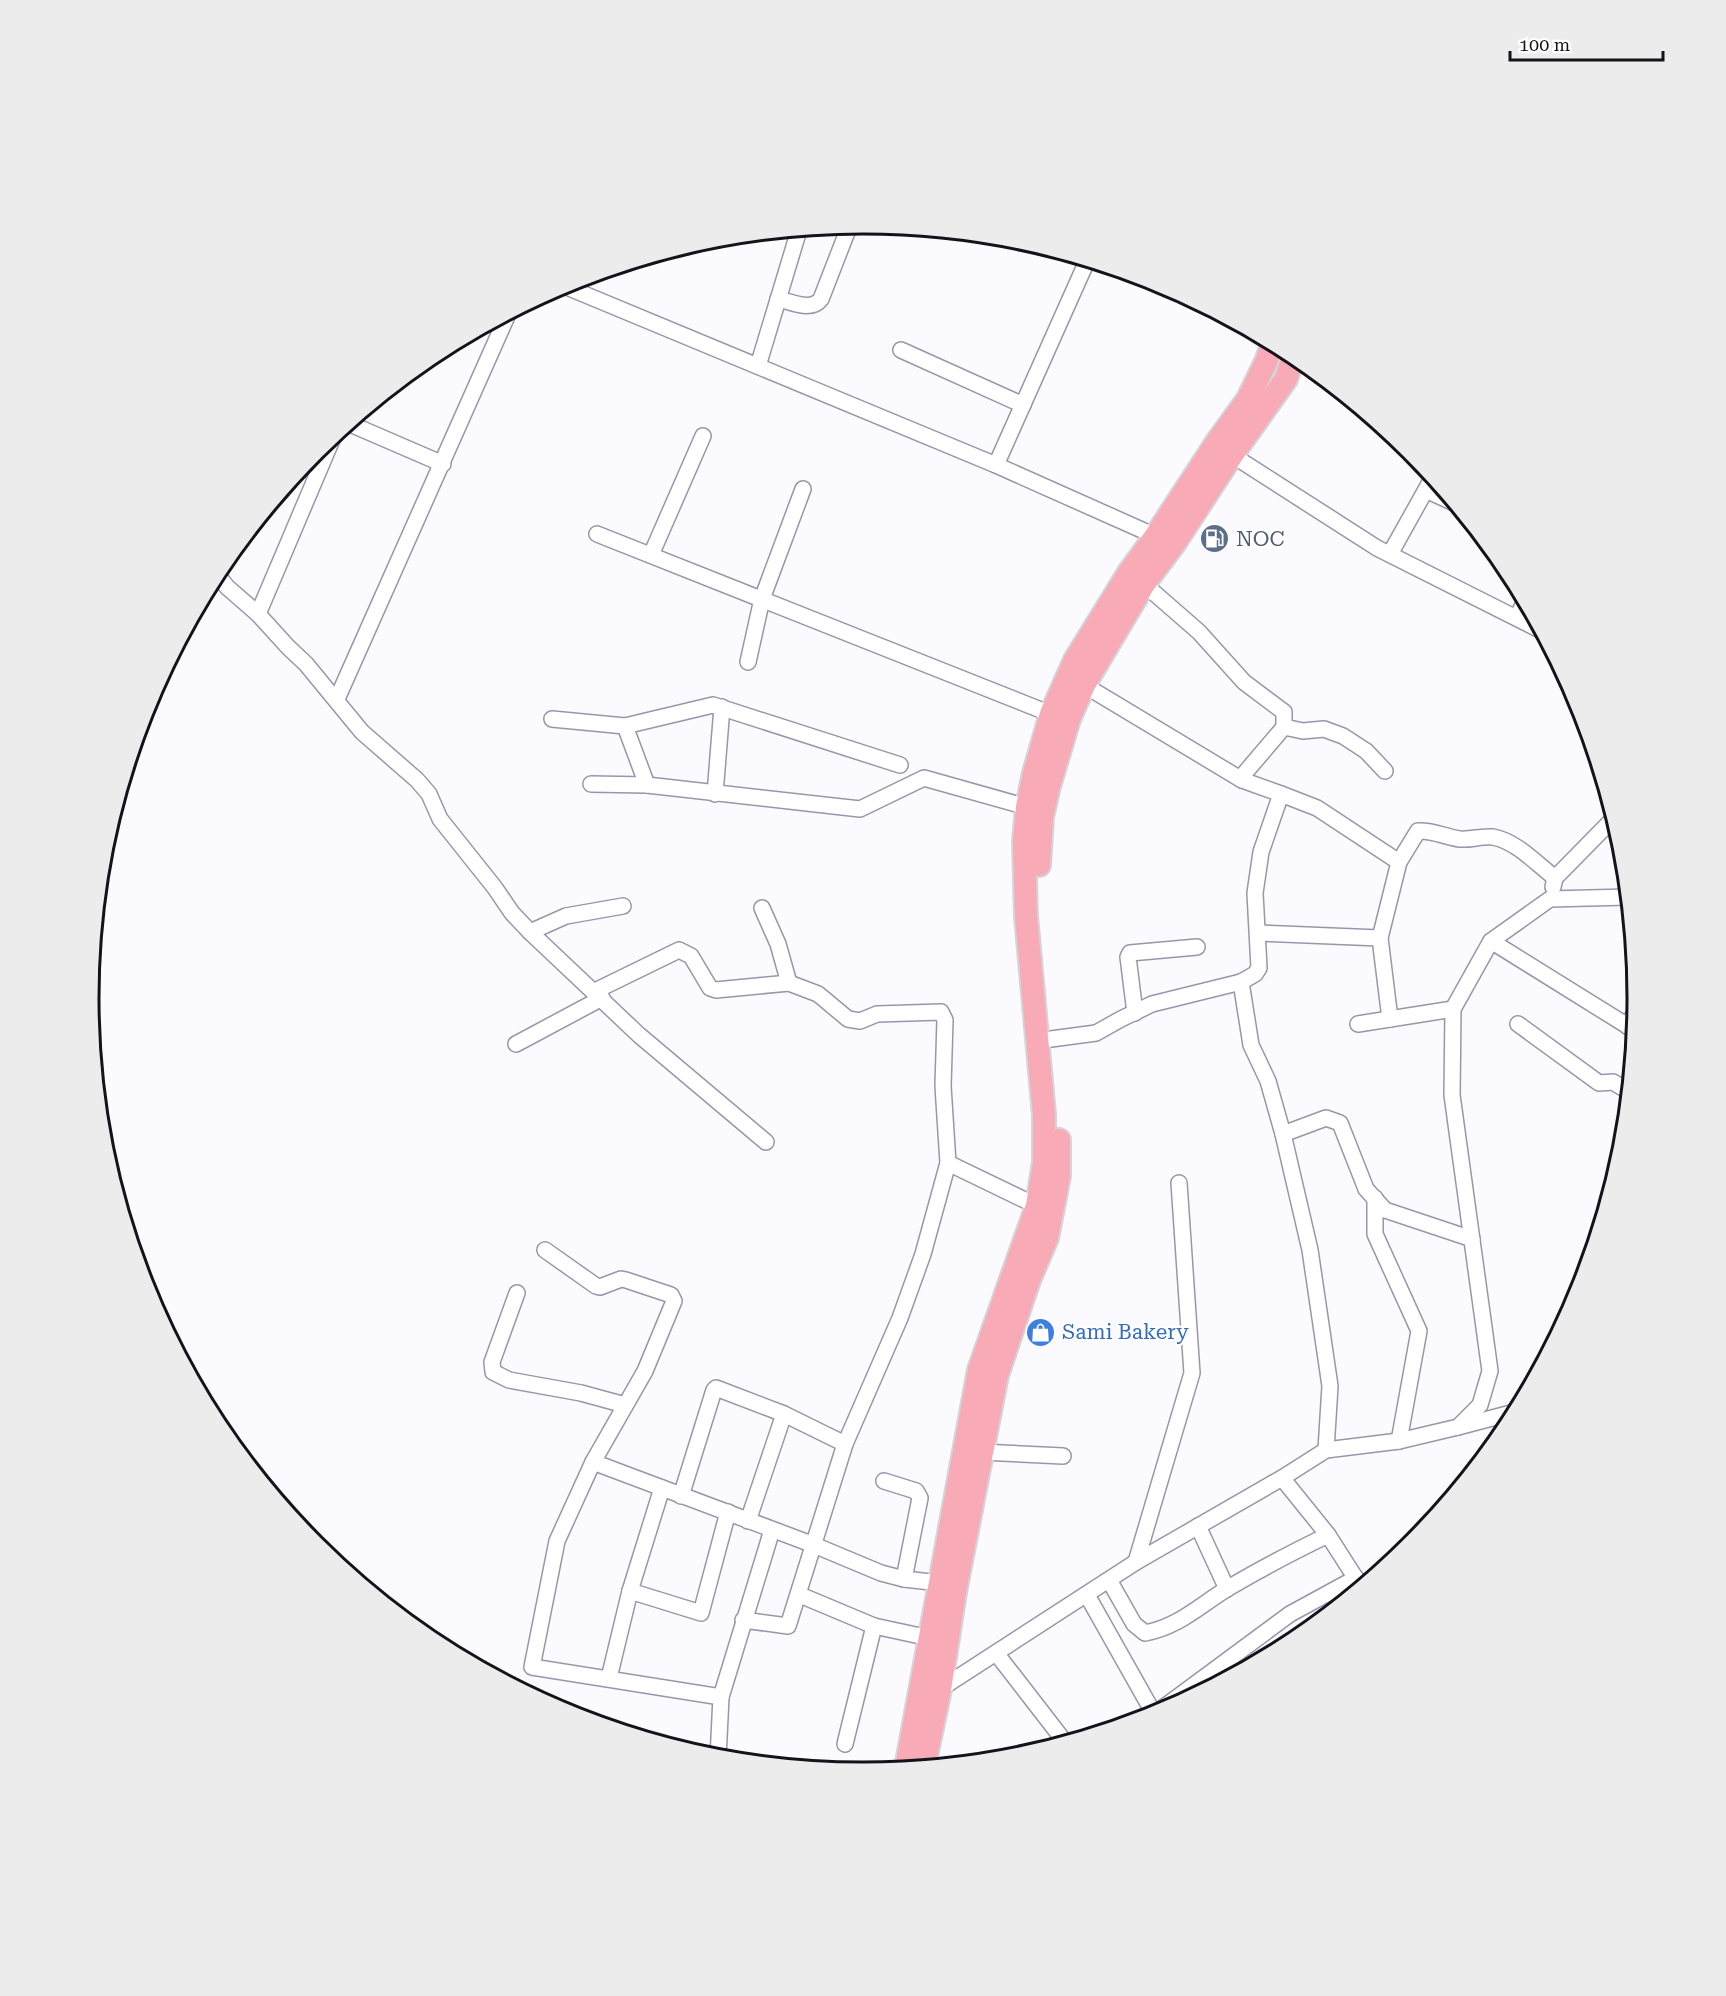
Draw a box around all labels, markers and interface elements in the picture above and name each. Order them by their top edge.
scale bar [1510,24,1663,62]
text: 100 m [1519,34,1570,55]
fuel station icon: NOC [1199,523,1231,555]
place label: NOC [1236,527,1285,551]
shop icon: Sami Bakery [1025,1316,1057,1348]
place label: Sami Bakery [1062,1320,1189,1344]

